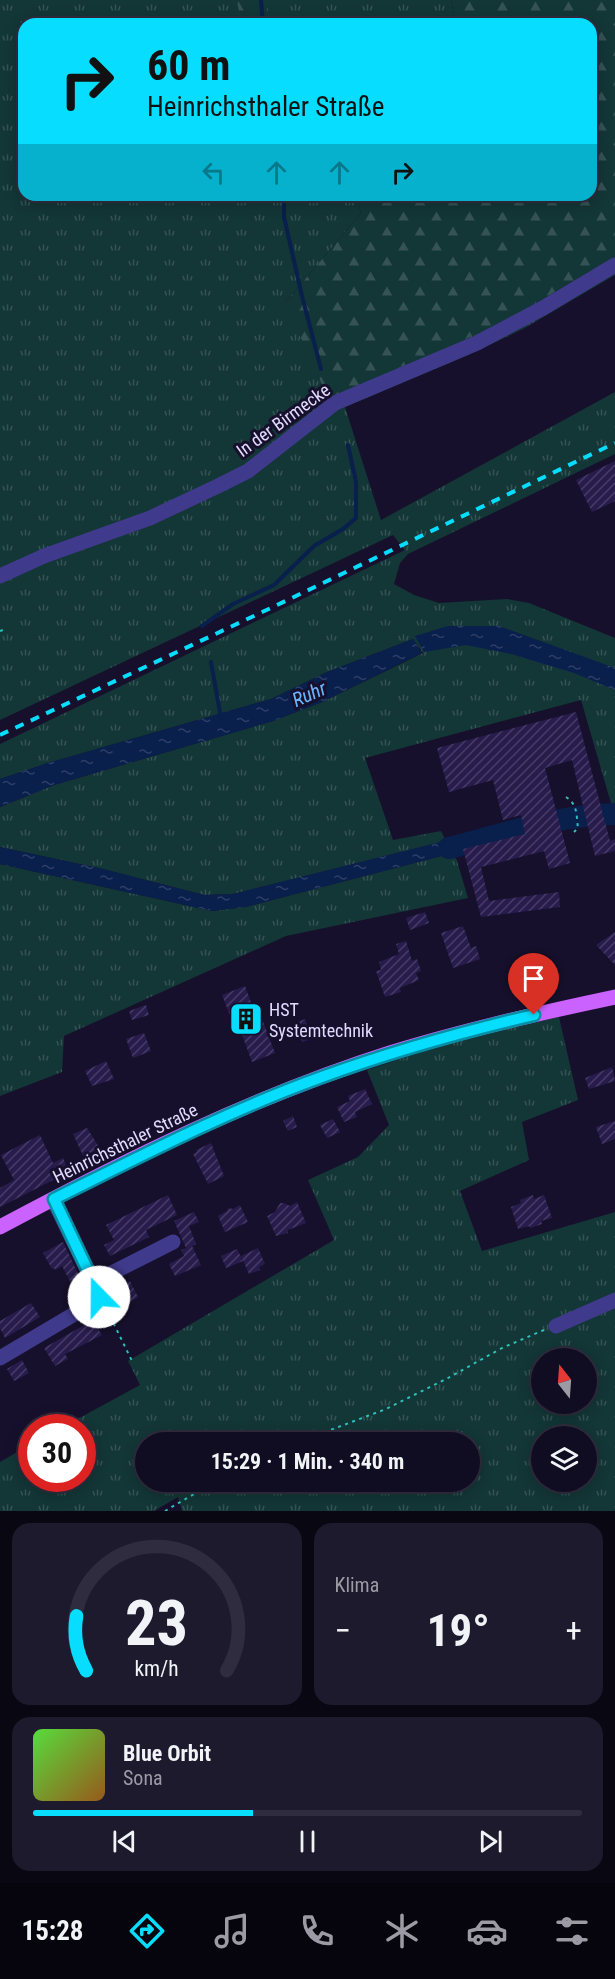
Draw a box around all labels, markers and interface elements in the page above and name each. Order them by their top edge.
text: 60 m [147,41,230,90]
icon: right [48,42,126,120]
text: Heinrichsthaler Straße [147,91,385,123]
icon: left [197,156,230,189]
icon: ahead [260,156,293,189]
icon: ahead [323,156,356,189]
icon: right [386,156,419,189]
street label: In der Birmecke [232,379,334,461]
water label: Ruhr [288,675,331,712]
pin [508,953,559,1015]
icon: arrive [517,962,550,995]
place label: HST Systemtechnik [269,999,373,1041]
building icon: HST Systemtechnik [228,1001,264,1037]
street label: Heinrichsthaler Straße [49,1099,201,1187]
position arrow [67,1265,131,1329]
north arrow [531,1348,597,1414]
map controls [531,1348,597,1492]
speed limit sign: 30 [18,1414,96,1492]
button: layers [531,1426,597,1492]
text: 15:29 · 1 Min. · 340 m [211,1449,404,1474]
text: Klima [335,1573,379,1597]
text: 23 [125,1587,188,1660]
text: 19° [427,1604,490,1657]
text: − [335,1611,351,1650]
text: + [566,1611,582,1650]
text: km/h [135,1656,179,1681]
text: Blue Orbit [123,1741,211,1766]
text: Sona [123,1766,163,1790]
icon: previous [108,1825,141,1858]
icon: pause [291,1825,324,1858]
icon: next [474,1825,507,1858]
icon: directions [126,1910,168,1952]
icon: music [211,1910,253,1952]
icon: phone [296,1910,338,1952]
icon: climate [381,1910,423,1952]
icon: car [466,1910,508,1952]
icon: filters [551,1910,593,1952]
text: 15:28 [22,1915,83,1947]

